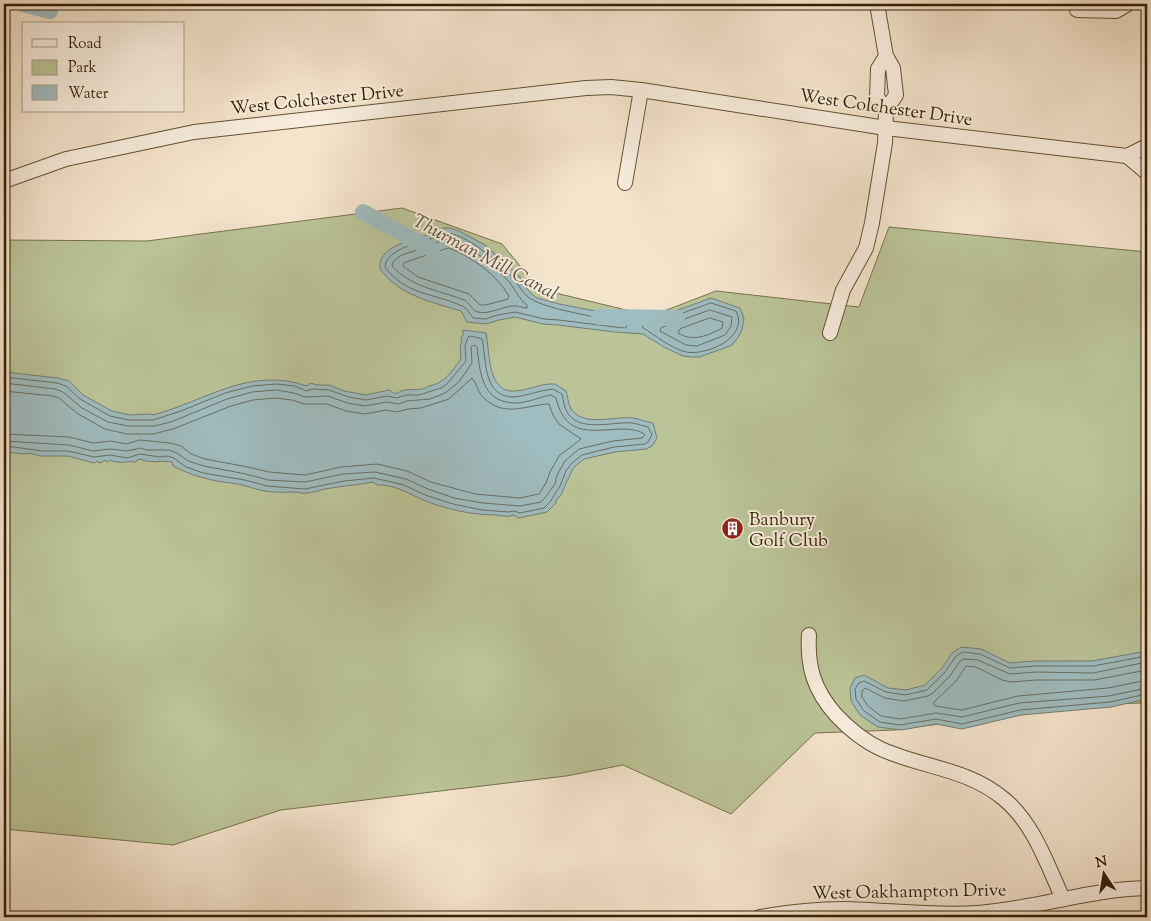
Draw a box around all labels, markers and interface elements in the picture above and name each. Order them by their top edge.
legend [22,22,185,112]
text: Road [68,34,102,55]
text: Park [68,58,97,79]
street label: West Colchester Drive [229,79,405,123]
text: Water [68,84,109,105]
street label: West Colchester Drive [797,84,974,134]
water label: Thurman Mill Canal [407,208,562,308]
place label: Banbury Golf Club [749,508,828,555]
building icon: Banbury Golf Club [721,517,745,541]
north arrow [1078,848,1128,898]
text: N [1094,852,1109,874]
street label: West Oakhampton Drive [812,878,1006,908]

